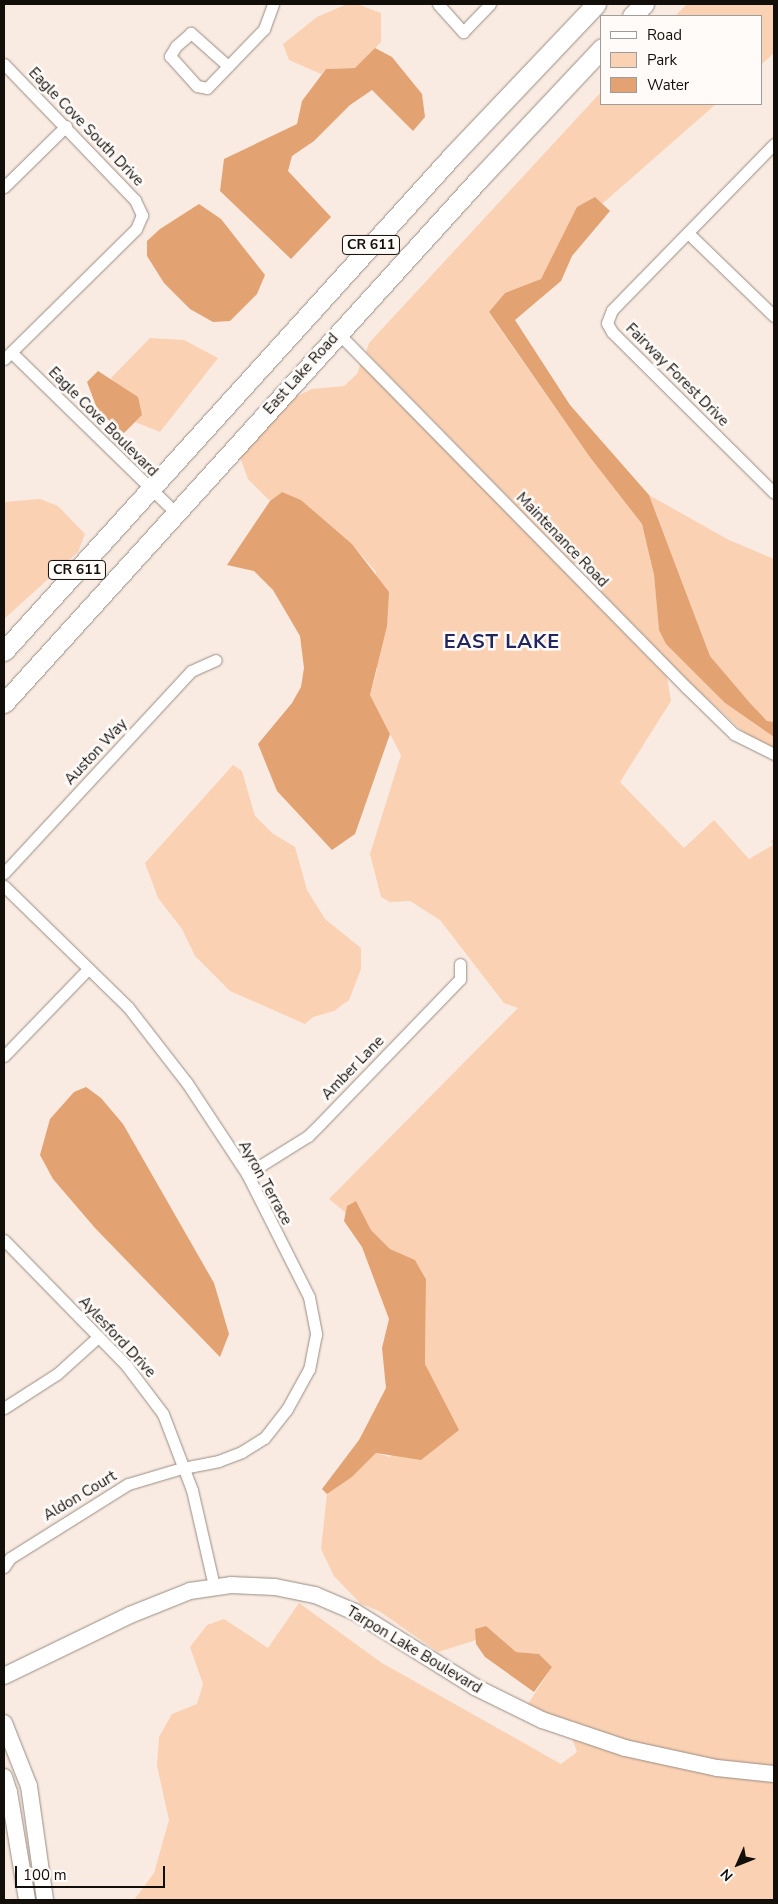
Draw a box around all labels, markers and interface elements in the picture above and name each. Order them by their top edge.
legend [600,15,763,105]
text: Road [647,25,682,45]
text: Park [647,50,677,70]
street label: Eagle Cove South Drive [25,64,147,190]
text: Water [647,75,689,95]
road number: CR 611 [341,234,401,256]
street label: Fairway Forest Drive [622,320,732,430]
street label: East Lake Road [260,330,342,418]
street label: Eagle Cove Boulevard [44,363,162,481]
street label: Maintenance Road [512,489,612,591]
road number: CR 611 [47,558,107,582]
district label: EAST LAKE [443,629,561,653]
street label: Auston Way [61,715,131,789]
street label: Amber Lane [318,1032,388,1104]
street label: Ayron Terrace [234,1138,296,1228]
street label: Aylesford Drive [75,1293,159,1381]
street label: Aldon Court [40,1467,120,1525]
street label: Tarpon Lake Boulevard [343,1602,485,1698]
north arrow [713,1839,763,1889]
scale bar [18,1856,168,1888]
text: N [716,1864,737,1885]
text: 100 m [23,1865,67,1885]

